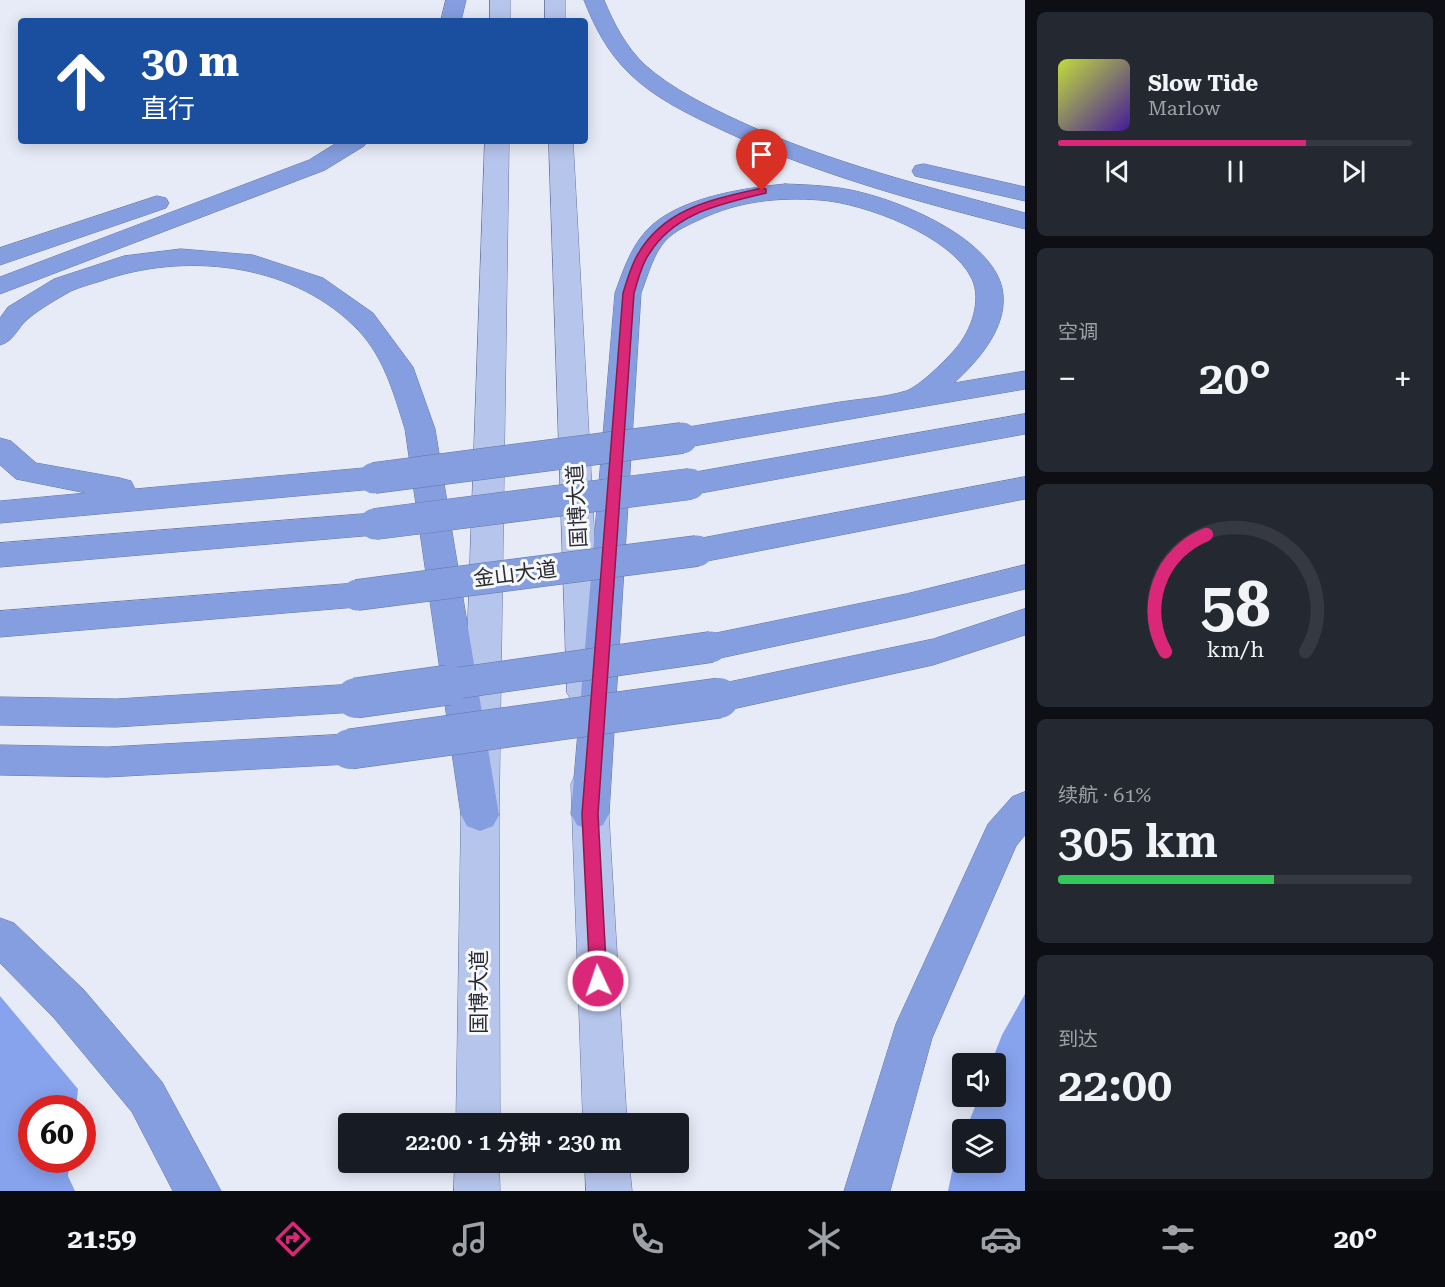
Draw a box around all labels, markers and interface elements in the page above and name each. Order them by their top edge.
text: 30 m [141,37,239,86]
icon: ahead [42,42,120,120]
text: Slow Tide [1148,71,1258,96]
text: 直行 [141,93,195,125]
text: Marlow [1148,96,1221,120]
pin [736,129,787,191]
icon: arrive [745,138,778,171]
icon: previous [1101,155,1134,188]
icon: pause [1219,155,1252,188]
icon: next [1337,155,1370,188]
text: 空调 [1058,320,1098,344]
text: 20° [1199,352,1271,405]
text: − [1058,359,1076,398]
text: + [1394,359,1412,398]
street label: 国博大道 [563,463,591,549]
street label: 金山大道 [472,557,558,591]
text: 58 [1200,569,1270,642]
text: km/h [1206,638,1264,663]
text: 续航 · 61% [1058,783,1151,807]
text: 305 km [1058,815,1218,868]
position arrow [566,949,630,1013]
street label: 国博大道 [467,950,491,1034]
text: 到达 [1058,1027,1098,1051]
map controls [952,1053,1006,1173]
button: sound [952,1053,1006,1107]
text: 22:00 [1058,1059,1172,1112]
speed limit sign: 60 [18,1095,96,1173]
button: layers [952,1119,1006,1173]
text: 22:00 · 1 分钟 · 230 m [405,1130,622,1155]
icon: directions [272,1218,314,1260]
icon: music [449,1218,491,1260]
icon: phone [626,1218,668,1260]
icon: climate [803,1218,845,1260]
icon: car [980,1218,1022,1260]
icon: filters [1157,1218,1199,1260]
text: 21:59 [68,1223,136,1255]
text: 20° [1334,1223,1377,1255]

